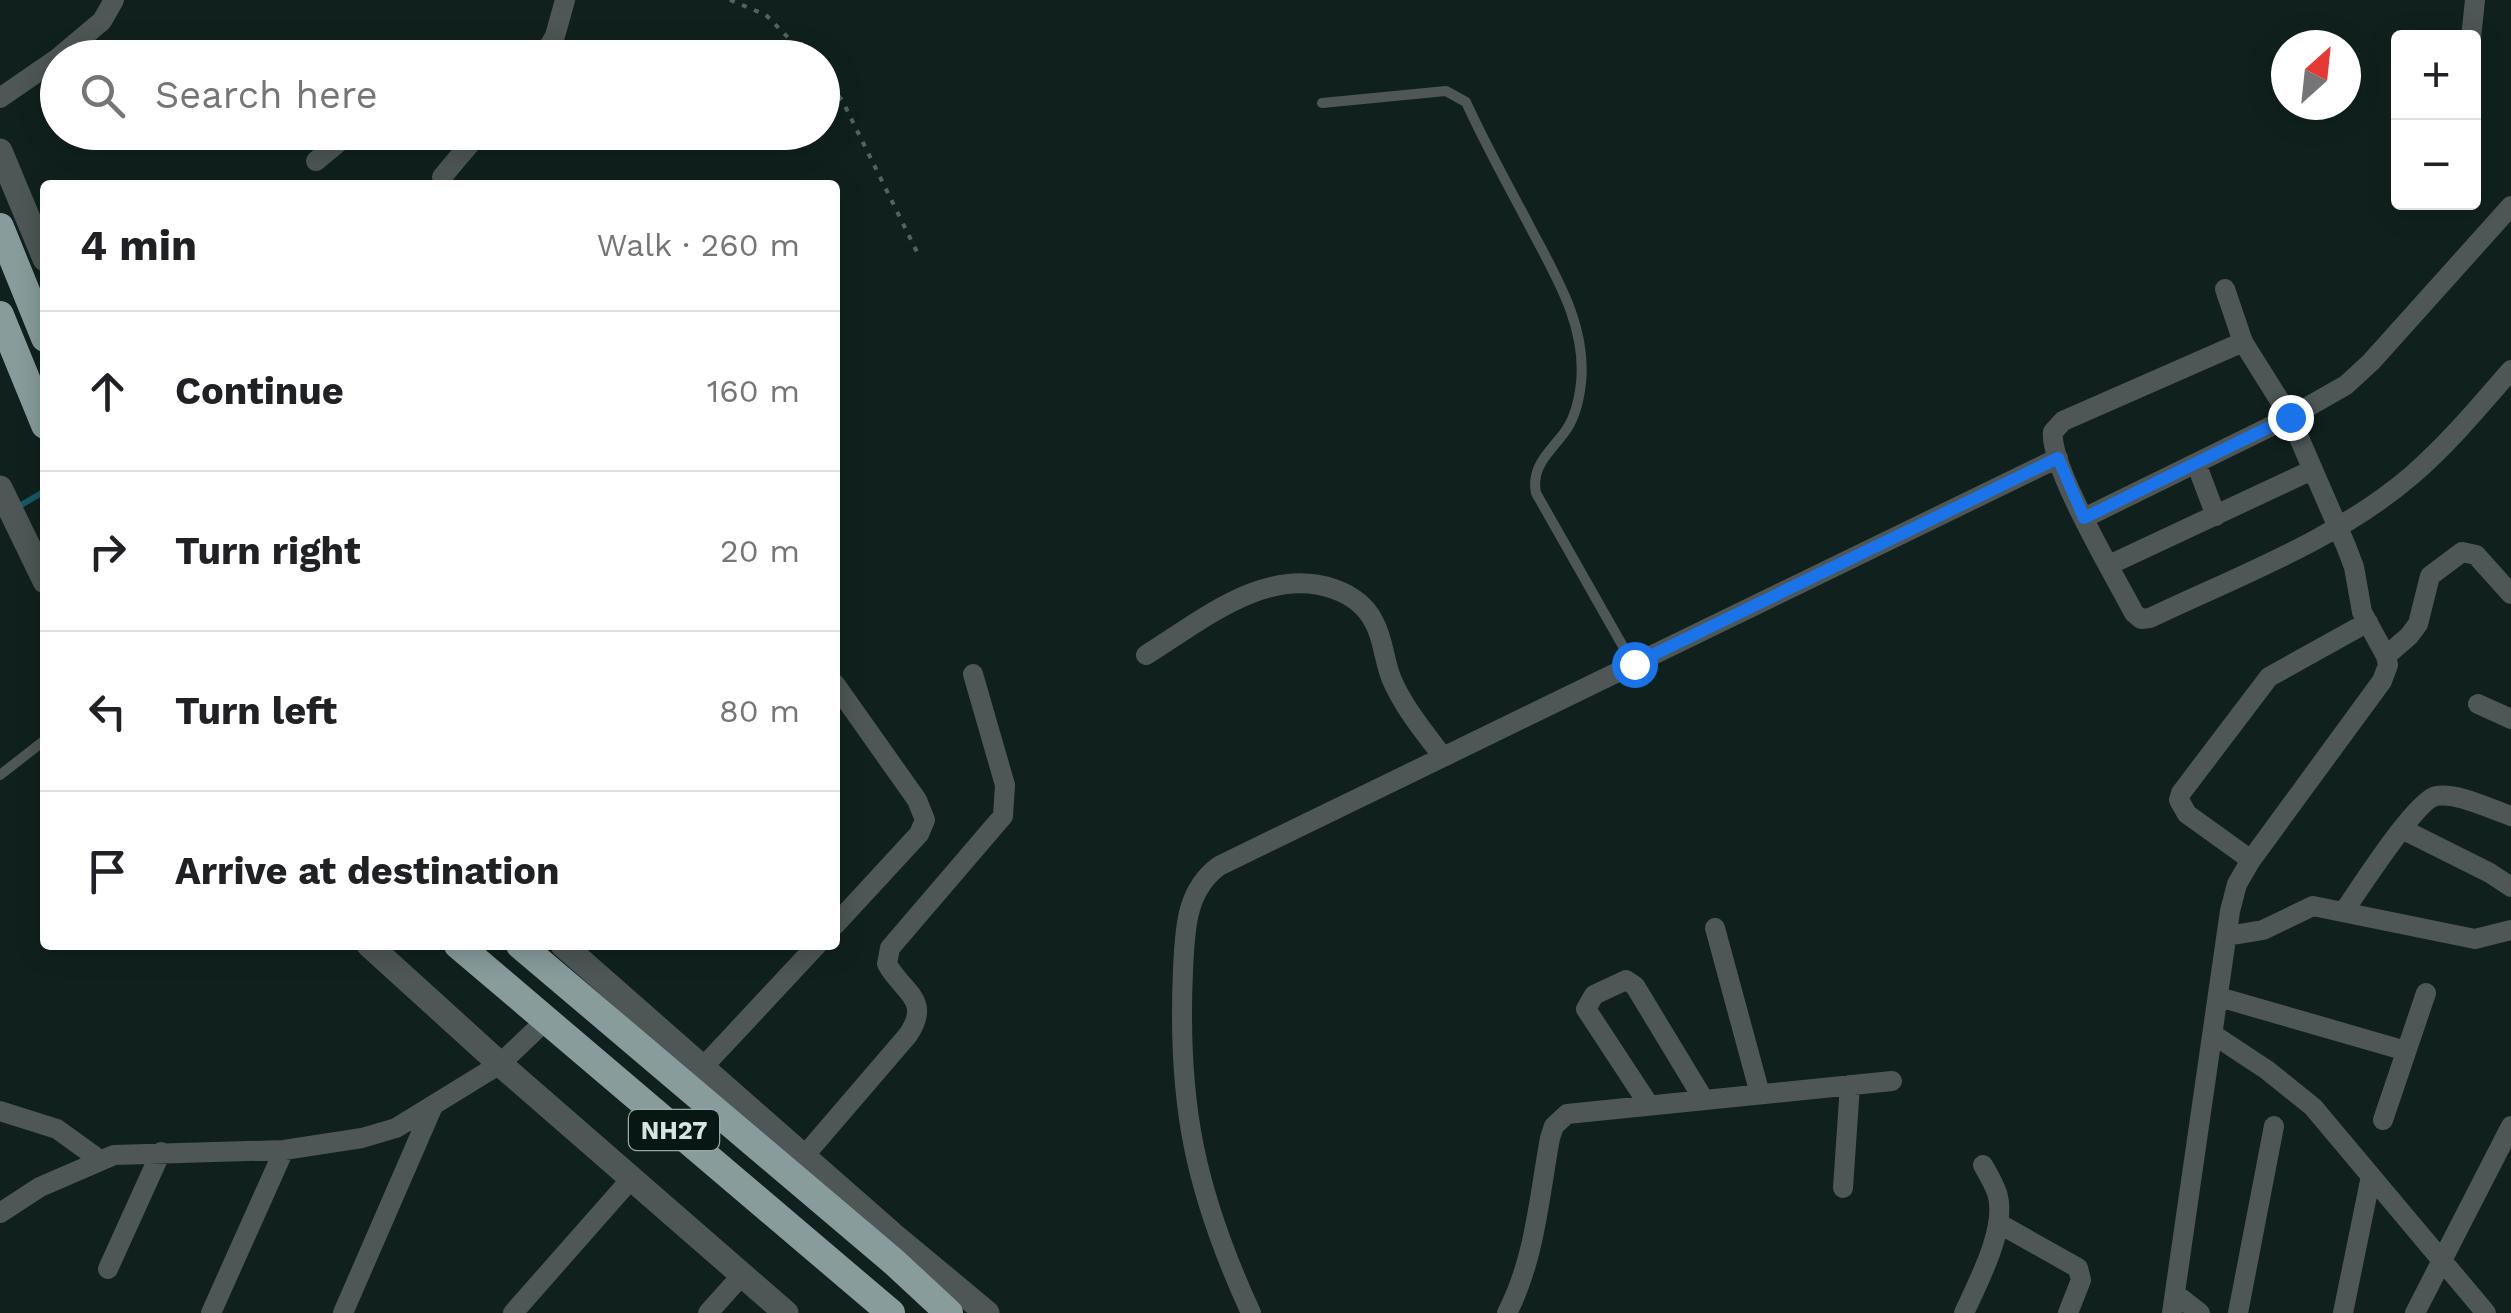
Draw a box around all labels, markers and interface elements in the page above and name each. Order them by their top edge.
north arrow [2271,30,2361,120]
map controls [2391,30,2481,210]
button: + [2391,30,2481,120]
search box [40,40,840,150]
icon: search [75,68,130,123]
text: Search here [155,73,378,117]
button: − [2391,120,2481,210]
text: 4 min [80,221,197,270]
text: Walk · 260 m [597,226,800,264]
icon: ahead [80,364,135,419]
text: Continue [175,369,344,413]
text: 160 m [707,372,800,410]
route end [2268,395,2314,441]
icon: right [80,524,135,579]
text: Turn right [175,529,361,573]
text: 20 m [720,532,800,570]
route start [1612,642,1658,688]
icon: left [80,684,135,739]
text: Turn left [175,689,337,733]
text: 80 m [719,692,800,730]
icon: arrive [80,844,135,899]
text: Arrive at destination [175,849,560,893]
road number: NH27 [629,1110,719,1150]

